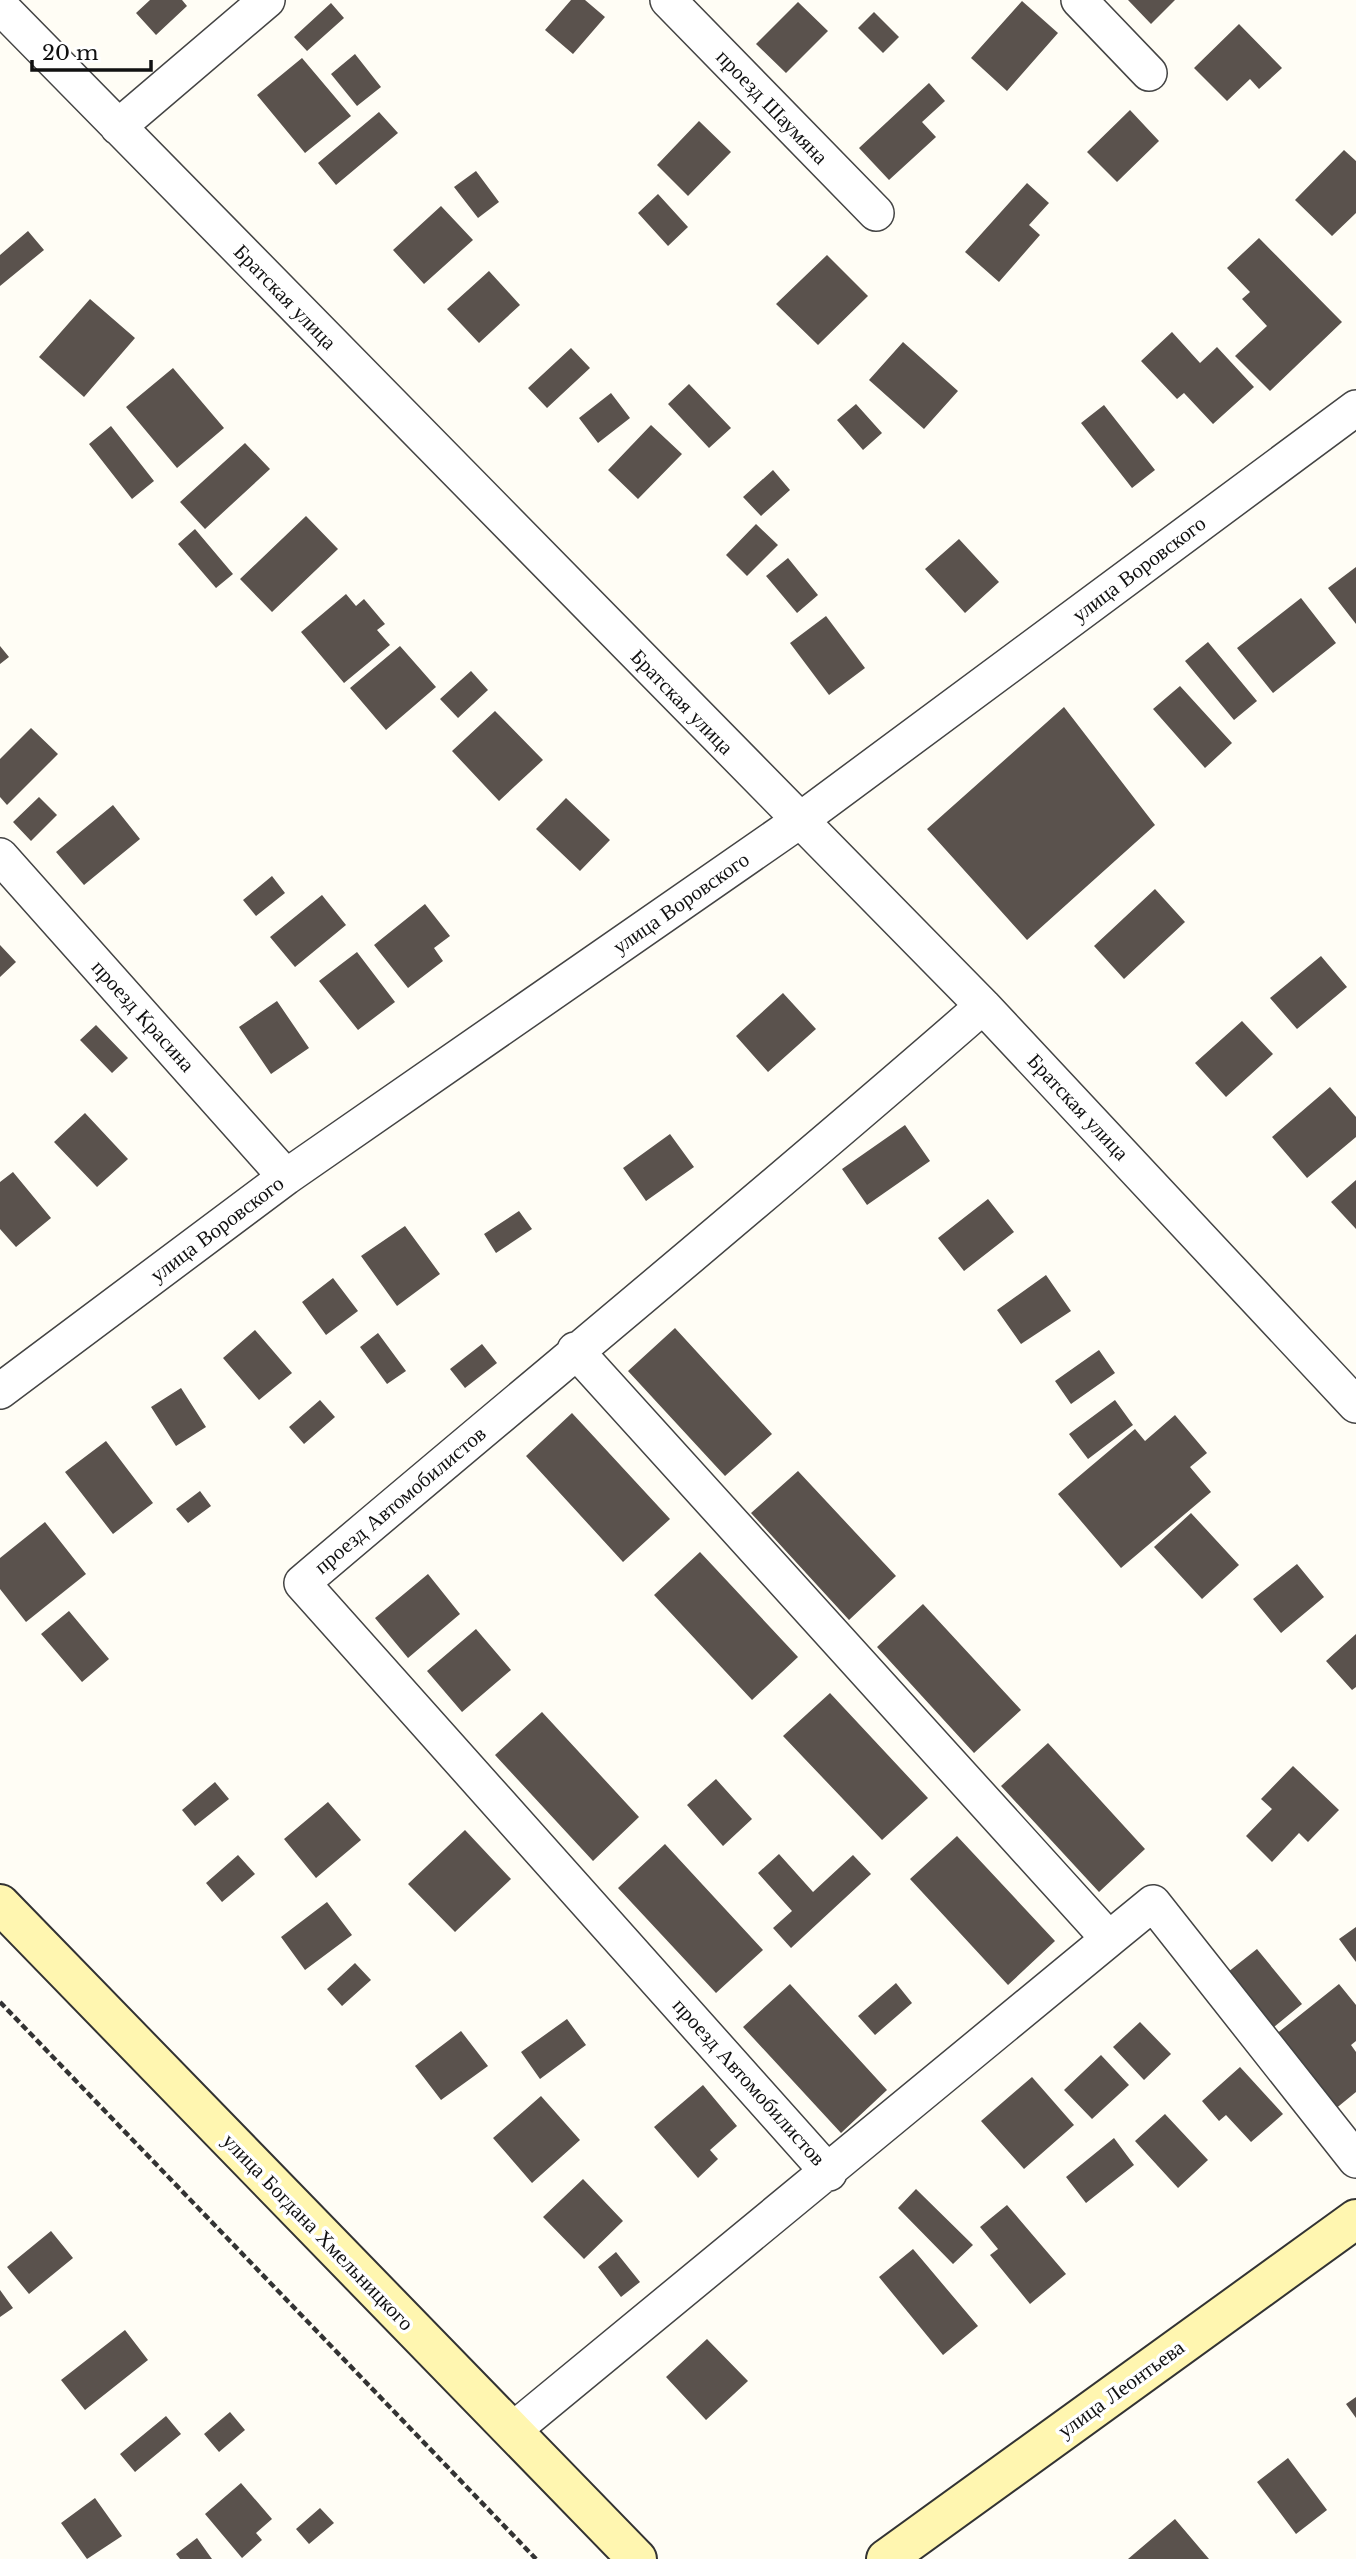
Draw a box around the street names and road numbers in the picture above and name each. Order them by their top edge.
street label: проезд Шаумяна [711,44,834,170]
street label: Братская улица [228,239,342,356]
street label: улица Воровского [1067,510,1211,628]
street label: Братская улица [625,644,739,761]
street label: улица Воровского [608,846,754,960]
street label: проезд Красина [86,955,201,1078]
street label: Братская улица [1022,1048,1135,1166]
street label: улица Воровского [145,1170,289,1288]
street label: проезд Автомобилистов [309,1420,491,1579]
street label: проезд Автомобилистов [667,1993,831,2171]
street label: улица Богдана Хмельницкого [217,2128,419,2336]
street label: улица Леонтьева [1053,2334,1190,2444]

